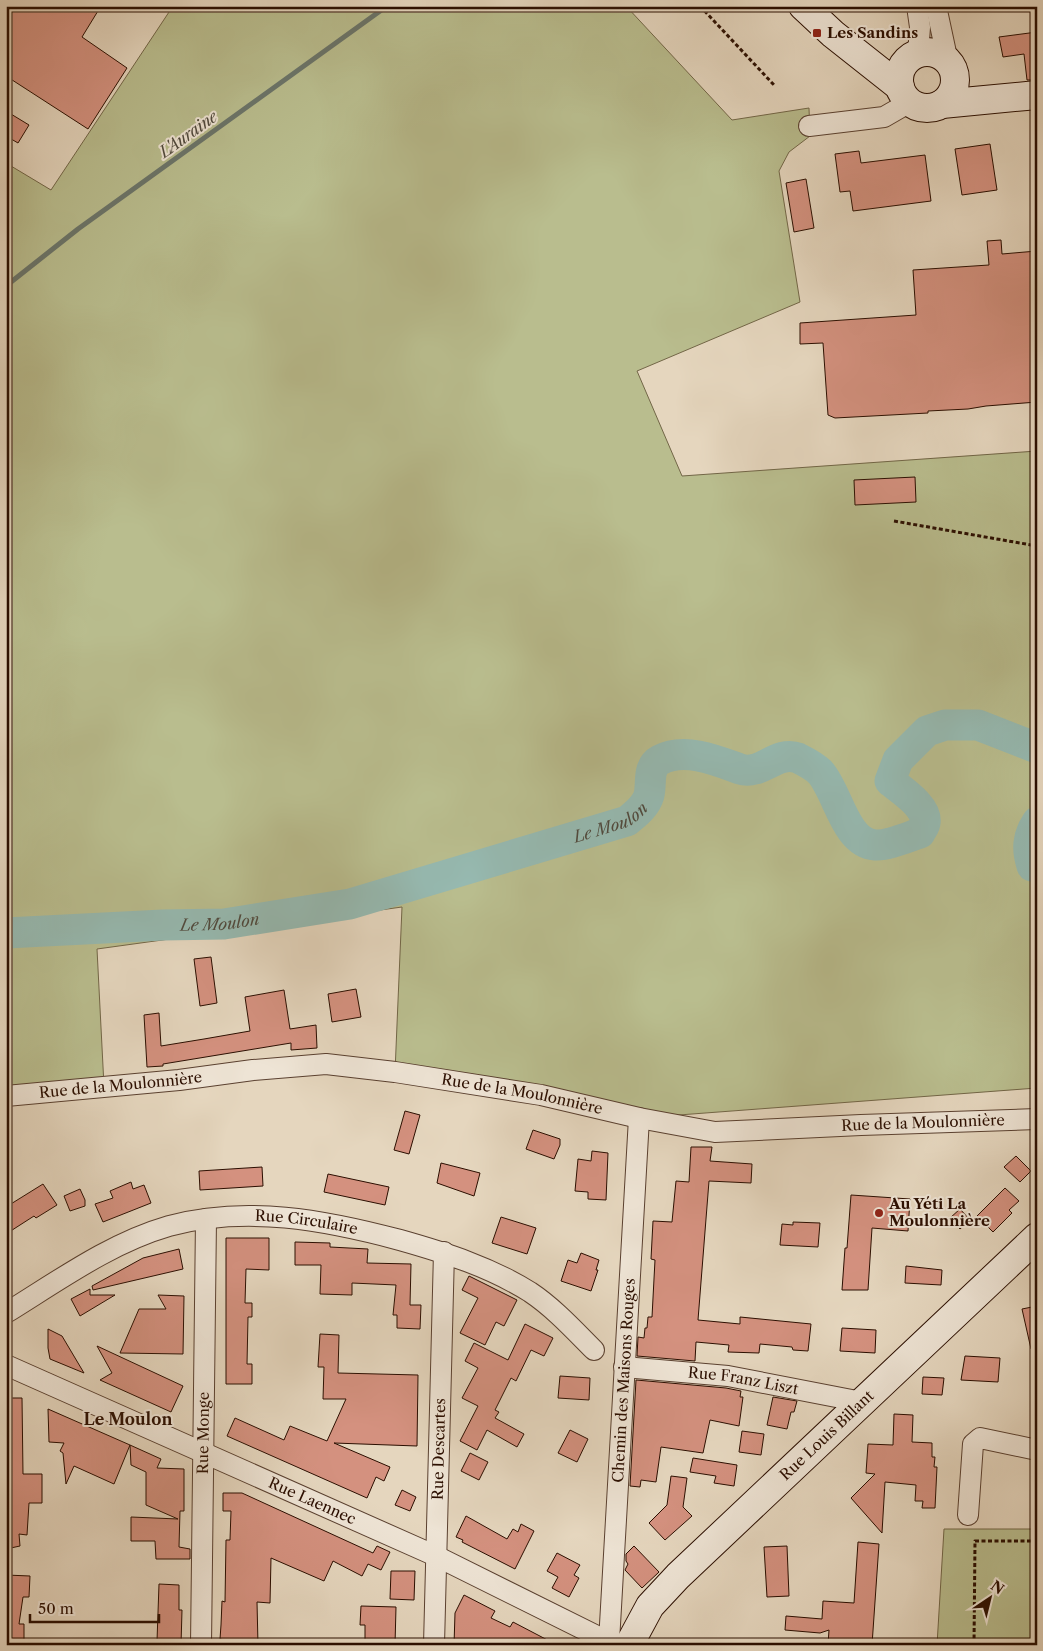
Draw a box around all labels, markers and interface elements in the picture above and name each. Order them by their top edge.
place label: Les Sandins [827,23,918,42]
marker: Les Sandins [811,27,823,39]
water label: L'Auraine [153,105,222,163]
water label: Le Moulon [569,798,652,847]
water label: Le Moulon [178,909,261,935]
street label: Rue de la Moulonnière [38,1067,203,1102]
street label: Rue de la Moulonnière [440,1069,604,1118]
street label: Rue de la Moulonnière [841,1110,1005,1135]
place label: Au Yéti La Moulonnière [888,1194,990,1230]
street label: Rue Circulaire [255,1206,360,1238]
marker: Au Yéti La Moulonnière [873,1207,885,1219]
street label: Chemin des Maisons Rouges [608,1278,639,1483]
street label: Rue Franz Liszt [687,1363,801,1399]
street label: Rue Louis Billant [775,1386,878,1484]
street label: Rue Monge [193,1392,213,1474]
street label: Rue Descartes [428,1398,449,1500]
district label: Le Moulon [84,1409,172,1429]
street label: Rue Laennec [266,1473,359,1528]
north arrow [966,1574,1016,1624]
text: N [987,1576,1008,1598]
scale bar [30,1591,159,1623]
text: 50 m [38,1599,74,1618]

